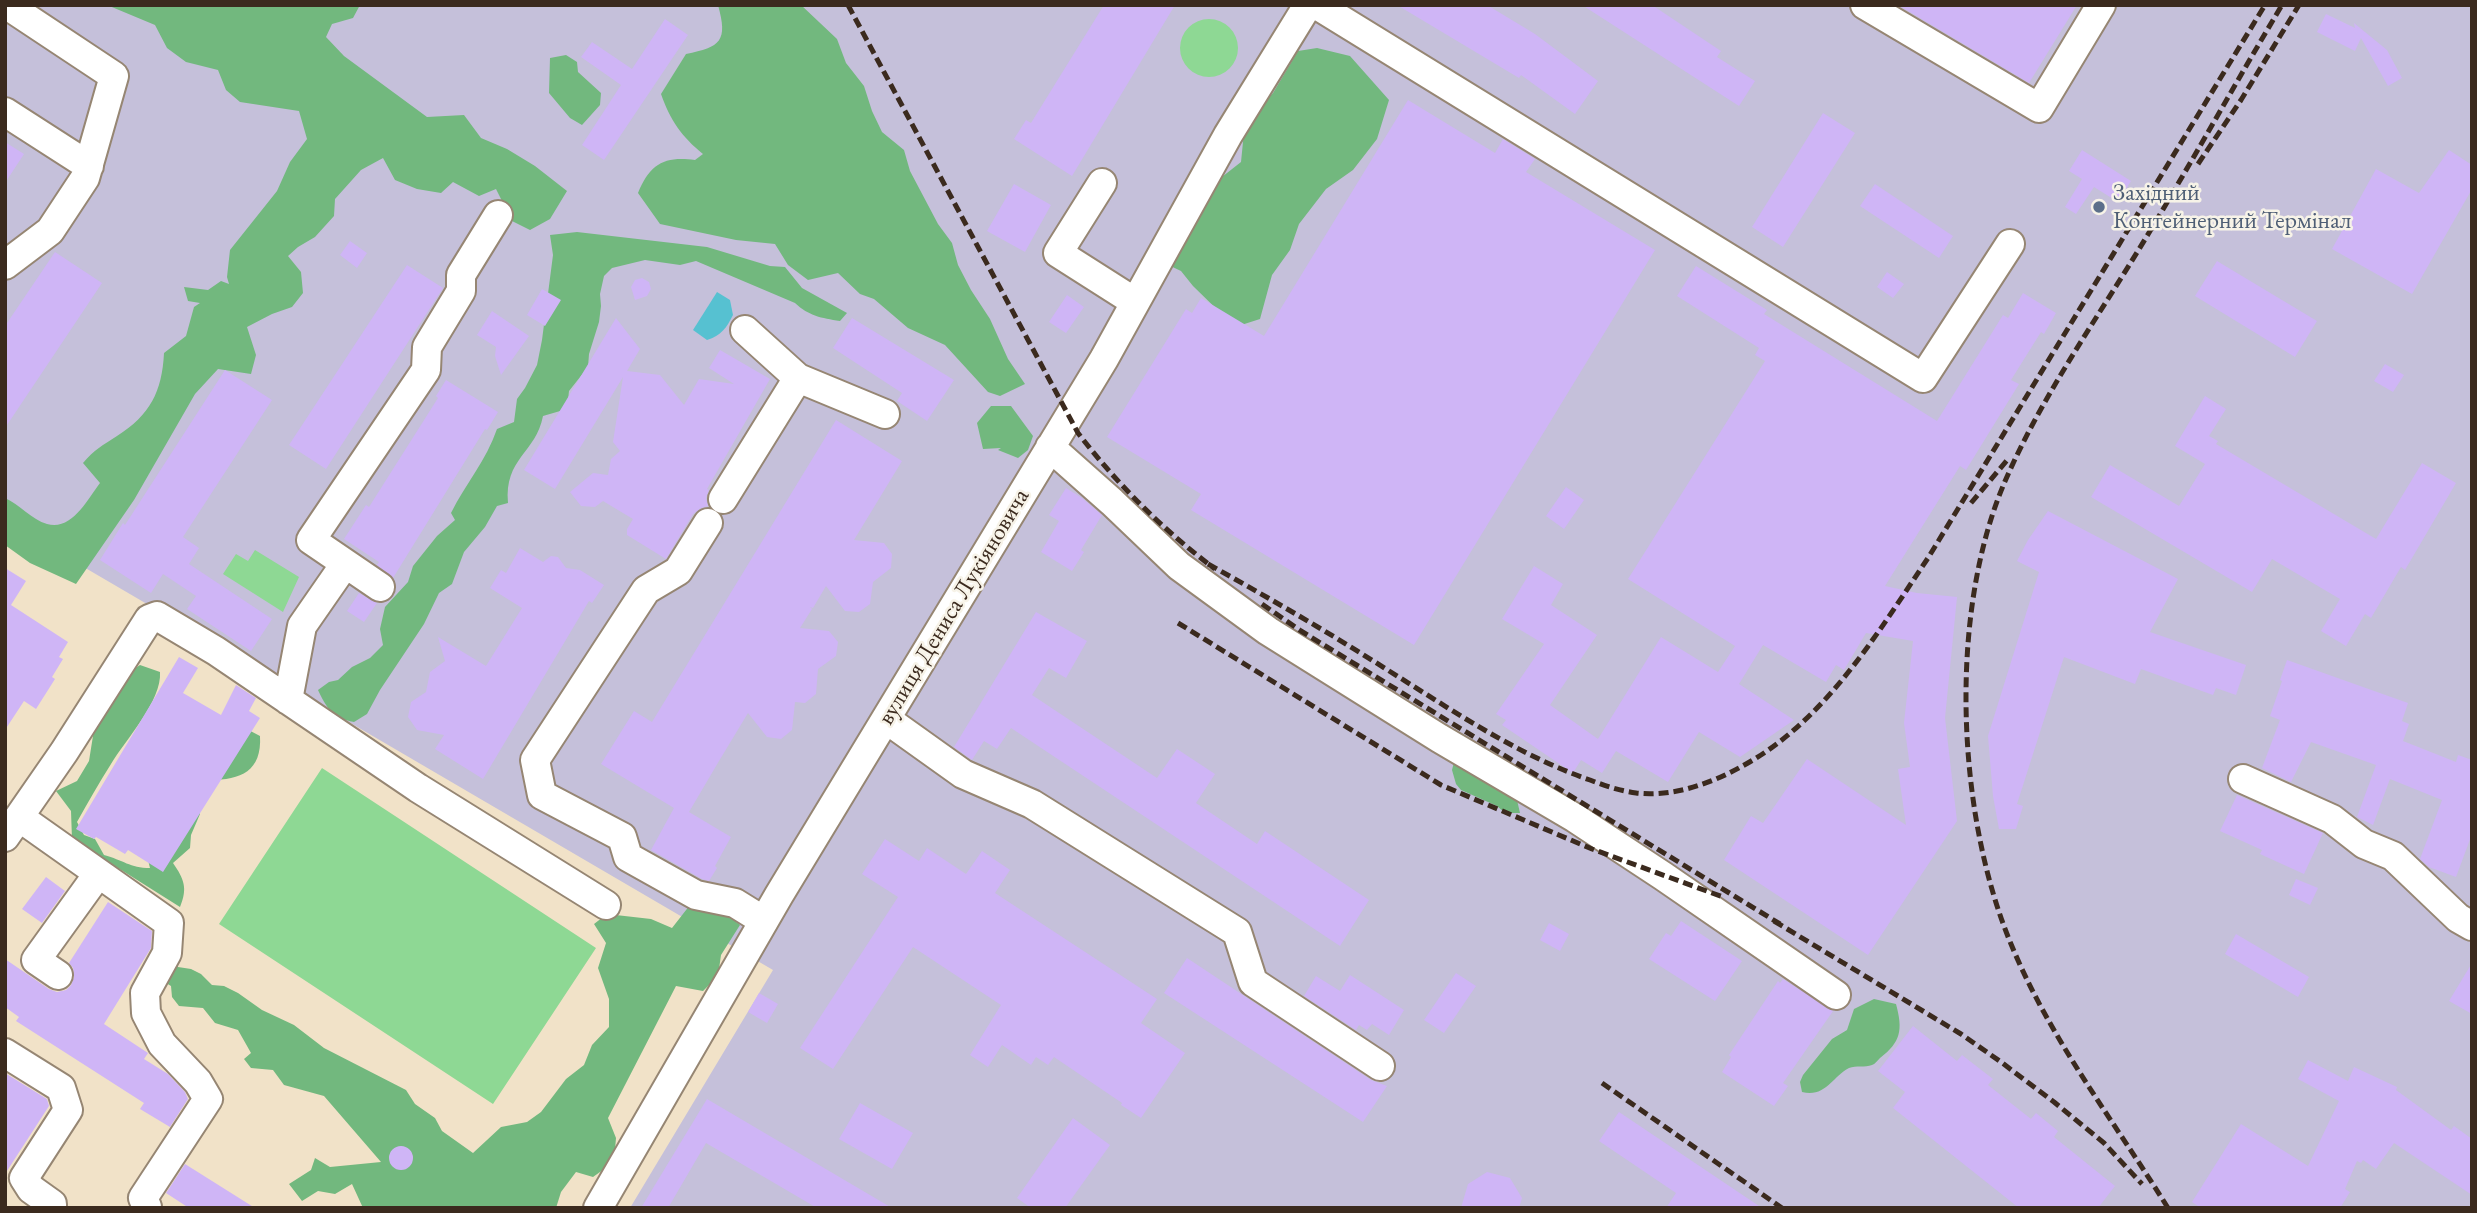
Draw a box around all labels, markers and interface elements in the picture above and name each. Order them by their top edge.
place label: Західний Контейнерний Термінал [2113,179,2351,235]
marker: Західний Контейнерний Термінал [2091,199,2107,215]
street label: вулиця Дениса Лукіяновича [872,484,1036,730]

